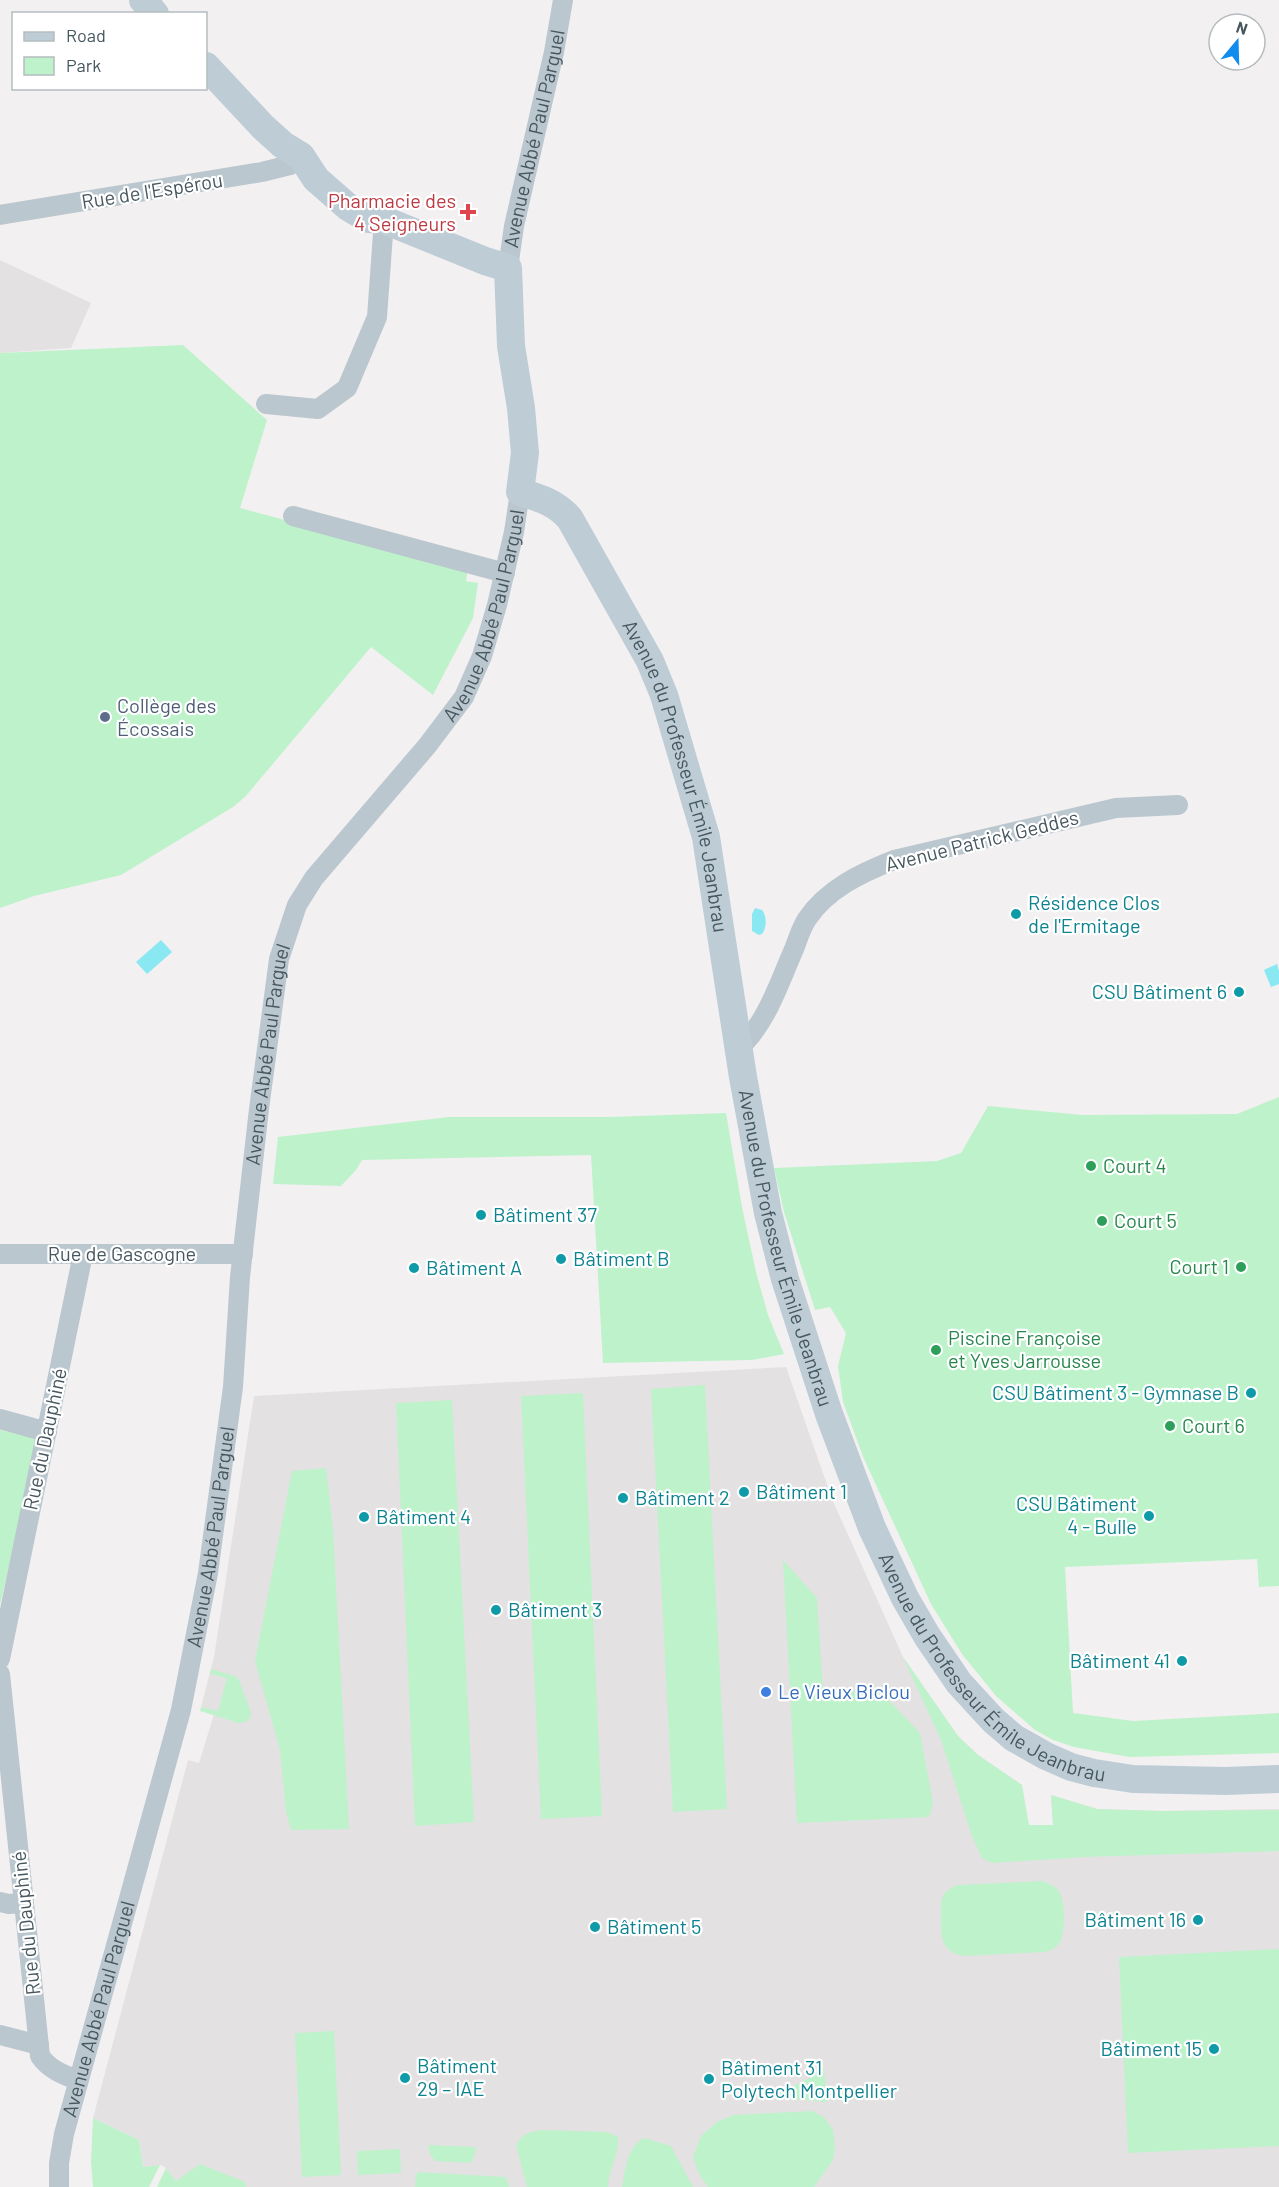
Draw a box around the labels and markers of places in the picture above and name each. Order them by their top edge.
place label: Pharmacie des 4 Seigneurs [328,188,456,235]
marker: Pharmacie des 4 Seigneurs [461,205,475,219]
place label: Collège des Écossais [117,693,216,740]
marker: Collège des Écossais [98,710,112,724]
place label: Résidence Clos de l'Ermitage [1028,890,1160,937]
marker: Résidence Clos de l'Ermitage [1009,907,1023,921]
place label: CSU Bâtiment 6 [1092,979,1227,1003]
marker: CSU Bâtiment 6 [1232,985,1246,999]
place label: Court 4 [1103,1153,1167,1177]
marker: Court 4 [1084,1159,1098,1173]
place label: Bâtiment 37 [493,1202,597,1226]
marker: Bâtiment 37 [474,1208,488,1222]
place label: Court 5 [1114,1208,1177,1232]
marker: Court 5 [1095,1214,1109,1228]
place label: Bâtiment B [573,1246,670,1270]
marker: Bâtiment B [554,1252,568,1266]
place label: Court 1 [1169,1254,1229,1278]
place label: Bâtiment A [426,1255,522,1279]
marker: Court 1 [1234,1260,1248,1274]
marker: Bâtiment A [407,1261,421,1275]
place label: Piscine Françoise et Yves Jarrousse [948,1325,1101,1372]
marker: Piscine Françoise et Yves Jarrousse [929,1343,943,1357]
place label: CSU Bâtiment 3 - Gymnase B [992,1380,1239,1404]
marker: CSU Bâtiment 3 - Gymnase B [1244,1386,1258,1400]
place label: Court 6 [1182,1413,1245,1437]
marker: Court 6 [1163,1419,1177,1433]
place label: Bâtiment 1 [756,1479,847,1503]
place label: Bâtiment 2 [635,1485,730,1509]
marker: Bâtiment 1 [737,1485,751,1499]
marker: Bâtiment 2 [616,1491,630,1505]
place label: CSU Bâtiment 4 - Bulle [1016,1491,1137,1538]
place label: Bâtiment 4 [376,1504,471,1528]
marker: CSU Bâtiment 4 - Bulle [1142,1509,1156,1523]
marker: Bâtiment 4 [357,1510,371,1524]
place label: Bâtiment 3 [508,1597,602,1621]
marker: Bâtiment 3 [489,1603,503,1617]
place label: Bâtiment 41 [1070,1648,1170,1672]
marker: Bâtiment 41 [1175,1654,1189,1668]
place label: Le Vieux Biclou [778,1679,910,1703]
marker: Le Vieux Biclou [759,1685,773,1699]
place label: Bâtiment 16 [1085,1907,1186,1931]
marker: Bâtiment 16 [1191,1913,1205,1927]
place label: Bâtiment 5 [607,1914,701,1938]
marker: Bâtiment 5 [588,1920,602,1934]
place label: Bâtiment 15 [1101,2036,1202,2060]
marker: Bâtiment 15 [1207,2042,1221,2056]
place label: Bâtiment 29 – IAE [417,2053,497,2100]
place label: Bâtiment 31 Polytech Montpellier [721,2055,897,2102]
marker: Bâtiment 29 – IAE [398,2071,412,2085]
marker: Bâtiment 31 Polytech Montpellier [702,2072,716,2086]

